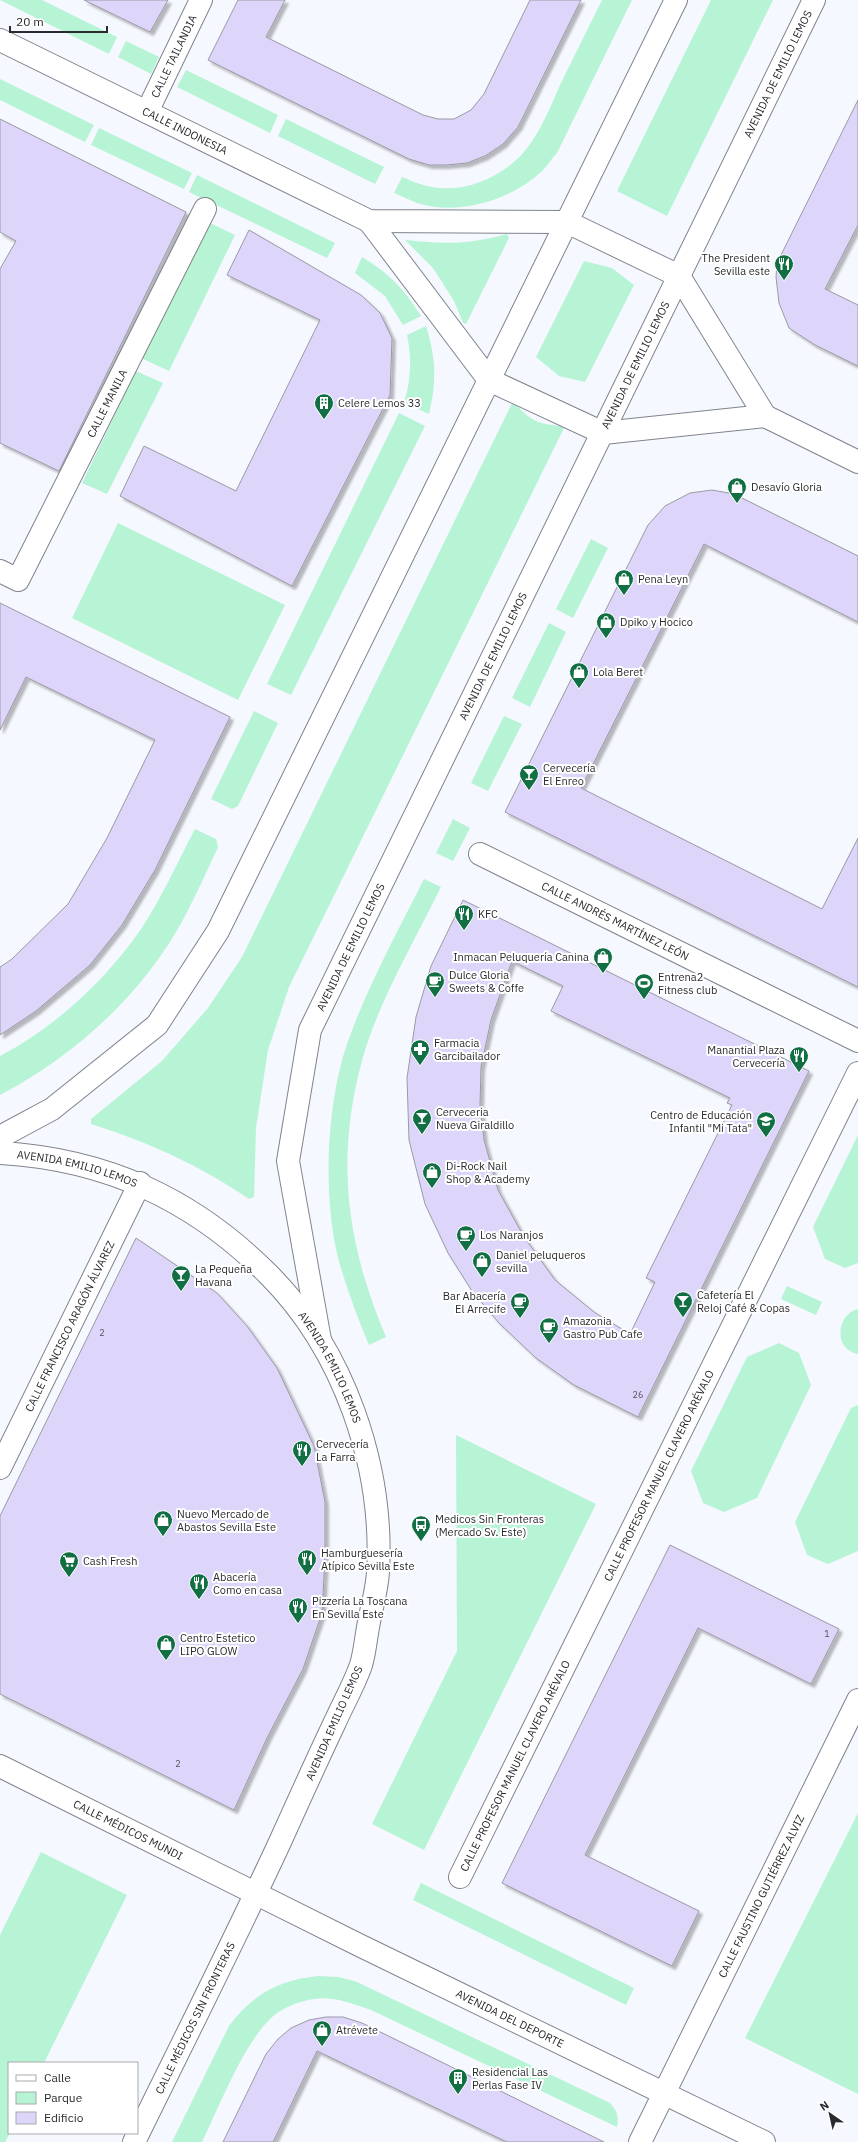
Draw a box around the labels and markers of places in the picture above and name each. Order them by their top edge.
place label: The President Sevilla este [702,251,770,278]
restaurant icon: The President Sevilla este [773,253,795,281]
building icon: Celere Lemos 33 [313,392,335,420]
place label: Celere Lemos 33 [338,396,421,410]
shop icon: Desavío Gloria [726,476,748,504]
place label: Desavío Gloria [751,480,822,494]
shop icon: Pena Leyn [613,568,635,596]
place label: Pena Leyn [638,572,688,586]
shop icon: Dpiko y Hocico [595,611,617,639]
place label: Dpiko y Hocico [620,615,693,629]
shop icon: Lola Beret [568,661,590,689]
place label: Lola Beret [593,665,643,679]
place label: Cervecería El Enreo [543,761,596,788]
bar icon: Cervecería El Enreo [518,763,540,791]
restaurant icon: KFC [453,903,475,931]
place label: KFC [478,907,498,921]
shop icon: Inmacan Peluquería Canina [592,946,614,974]
place label: Inmacan Peluquería Canina [453,950,589,964]
place label: Dulce Gloria Sweets & Coffe [449,968,524,995]
cafe icon: Dulce Gloria Sweets & Coffe [424,970,446,998]
place label: Entrena2 Fitness club [658,970,717,997]
sports icon: Entrena2 Fitness club [633,972,655,1000]
place label: Farmacia Garcibailador [434,1036,500,1063]
pharmacy icon: Farmacia Garcibailador [409,1038,431,1066]
place label: Manantial Plaza Cervecería [707,1043,785,1070]
restaurant icon: Manantial Plaza Cervecería [788,1045,810,1073]
place label: Cerveceria Nueva Giraldillo [436,1105,514,1132]
bar icon: Cerveceria Nueva Giraldillo [411,1107,433,1135]
place label: Centro de Educación Infantil "Mi Tata" [650,1108,752,1135]
school or university icon: Centro de Educación Infantil "Mi Tata" [755,1110,777,1138]
place label: Di-Rock Nail Shop & Academy [446,1159,530,1186]
shop icon: Di-Rock Nail Shop & Academy [421,1161,443,1189]
cafe icon: Los Naranjos [455,1224,477,1252]
place label: Los Naranjos [480,1228,544,1242]
place label: Daniel peluqueros sevilla [496,1248,586,1275]
shop icon: Daniel peluqueros sevilla [471,1250,493,1278]
place label: La Pequeña Havana [195,1262,252,1289]
bar icon: La Pequeña Havana [170,1264,192,1292]
place label: Cafetería El Reloj Café & Copas [697,1288,790,1315]
place label: Bar Abacería El Arrecife [443,1289,506,1316]
bar icon: Cafetería El Reloj Café & Copas [672,1290,694,1318]
cafe icon: Bar Abacería El Arrecife [509,1291,531,1319]
place label: Amazonia Gastro Pub Cafe [563,1314,643,1341]
cafe icon: Amazonia Gastro Pub Cafe [538,1316,560,1344]
place label: Cervecería La Farra [316,1437,369,1464]
restaurant icon: Cervecería La Farra [291,1439,313,1467]
place label: Nuevo Mercado de Abastos Sevilla Este [177,1507,276,1534]
shop icon: Nuevo Mercado de Abastos Sevilla Este [152,1509,174,1537]
place label: Medicos Sin Fronteras (Mercado Sv. Este) [435,1512,544,1539]
bus stop icon: Medicos Sin Fronteras (Mercado Sv. Este) [410,1514,432,1542]
place label: Hamburguesería Atípico Sevilla Este [321,1546,414,1573]
restaurant icon: Hamburguesería Atípico Sevilla Este [296,1548,318,1576]
supermarket icon: Cash Fresh [58,1550,80,1578]
place label: Cash Fresh [83,1554,137,1568]
place label: Abacería Como en casa [213,1570,282,1597]
restaurant icon: Abacería Como en casa [188,1572,210,1600]
place label: Pizzería La Toscana En Sevilla Este [312,1594,408,1621]
restaurant icon: Pizzería La Toscana En Sevilla Este [287,1596,309,1624]
place label: Centro Estetico LIPO GLOW [180,1631,256,1658]
shop icon: Centro Estetico LIPO GLOW [155,1633,177,1661]
shop icon: Atrévete [311,2019,333,2047]
place label: Atrévete [336,2023,378,2037]
place label: Residencial Las Perlas Fase IV [472,2065,548,2092]
building icon: Residencial Las Perlas Fase IV [447,2067,469,2095]

